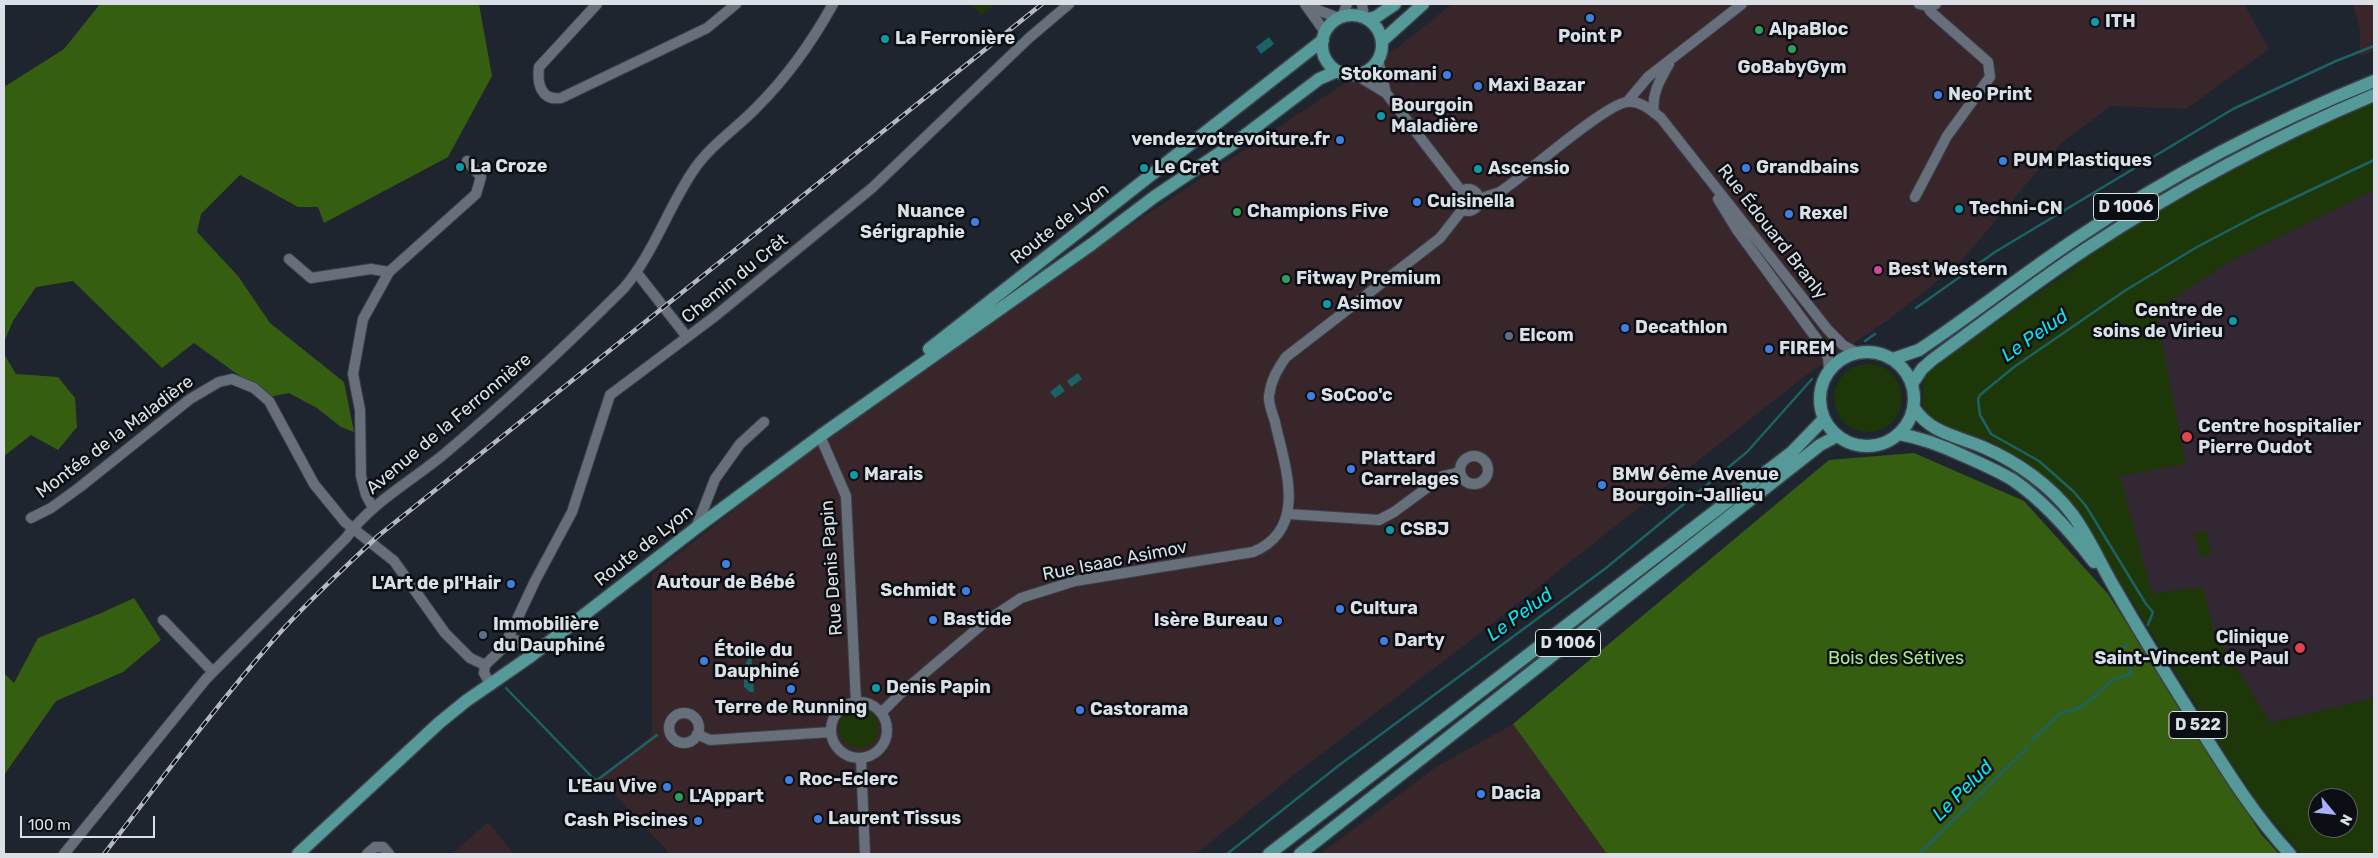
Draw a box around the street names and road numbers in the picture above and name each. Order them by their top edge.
street label: Rue Édouard Branly [1713,160,1831,304]
street label: Route de Lyon [1007,179,1113,269]
road number: D 1006 [2094,193,2158,220]
street label: Chemin du Crêt [678,230,792,328]
street label: Avenue de la Ferronnière [362,349,536,499]
street label: Montée de la Maladière [32,371,198,503]
street label: Rue Denis Papin [816,500,848,636]
street label: Route de Lyon [591,501,697,591]
street label: Rue Isaac Asimov [1041,536,1189,586]
road number: D 1006 [1536,630,1600,656]
road number: D 522 [2169,712,2227,738]

